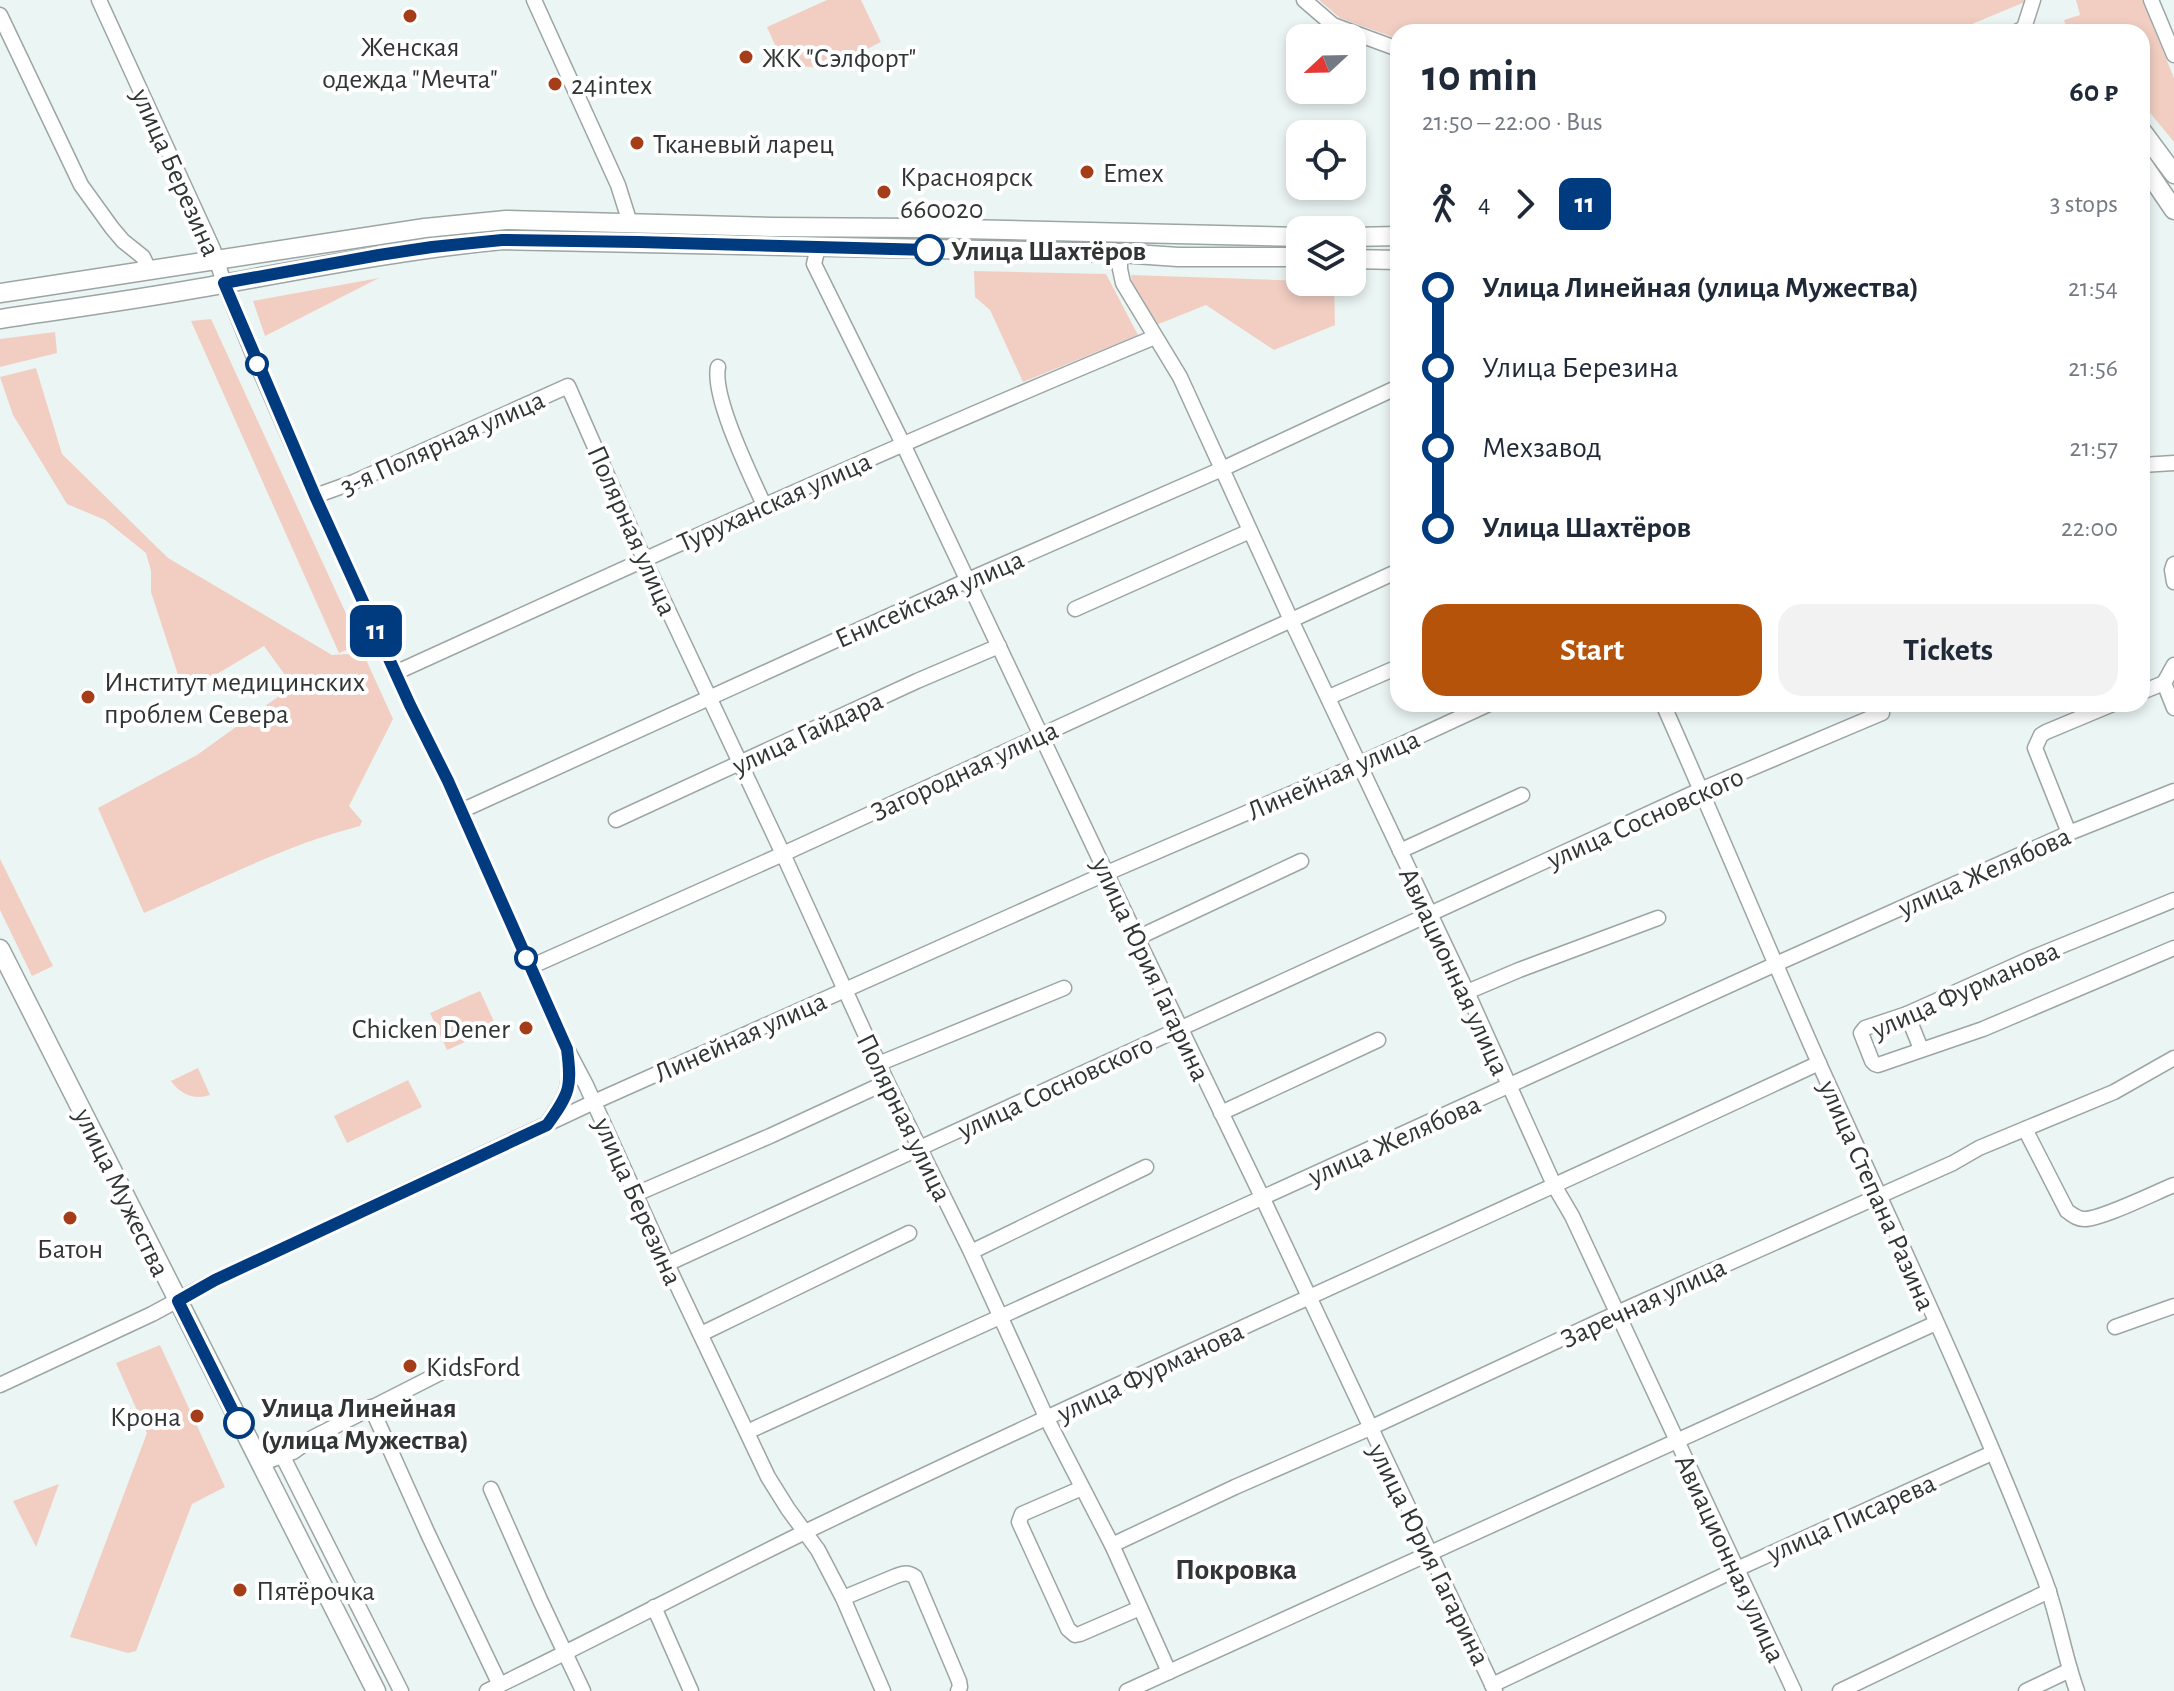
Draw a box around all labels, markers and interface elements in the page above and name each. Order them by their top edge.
marker: Женская одежда "Мечта" [401,7,419,25]
north arrow [1286,24,1366,104]
map controls [1286,24,1366,296]
place label: Женская одежда "Мечта" [322,34,498,94]
place label: ЖК "Сэлфорт" [762,45,916,73]
marker: ЖК "Сэлфорт" [737,48,755,66]
text: 10 min [1422,55,1538,99]
place label: 24intex [571,72,652,100]
marker: 24intex [546,75,564,93]
text: 60 ₽ [2069,77,2118,107]
street label: улица Березина [125,84,225,261]
text: 21:50 – 22:00 · Bus [1422,109,1603,135]
button: locate [1286,120,1366,200]
place label: Тканевый ларец [653,131,834,159]
marker: Тканевый ларец [628,134,646,152]
place label: Emex [1103,160,1164,188]
marker: Emex [1078,163,1096,181]
place label: Красноярск 660020 [900,164,1033,224]
icon: walk [1422,182,1466,226]
icon: forward [1503,182,1547,226]
marker: Красноярск 660020 [875,183,893,201]
text: 11 [1575,190,1595,218]
text: 4 [1478,191,1491,217]
text: 3 stops [2050,191,2118,217]
button: layers [1286,216,1366,296]
marker: Улица Шахтёров [914,235,944,265]
place label: Улица Шахтёров [951,238,1146,266]
text: Улица Линейная (улица Мужества) [1482,273,1919,303]
text: 21:54 [2068,275,2118,301]
unlabelled marker [246,353,268,375]
text: Улица Березина [1482,353,1678,383]
text: 21:56 [2068,355,2118,381]
street label: 3-я Полярная улица [336,386,549,501]
text: Мехзавод [1482,433,1602,463]
text: 21:57 [2070,435,2118,461]
street label: Полярная улица [581,442,681,620]
street label: Туруханская улица [674,448,876,558]
text: Улица Шахтёров [1482,513,1691,543]
text: 22:00 [2061,515,2118,541]
street label: Енисейская улица [831,546,1028,654]
button: Start [1422,604,1762,696]
button: Tickets [1778,604,2118,696]
line badge: 11 [340,605,412,657]
text: 11 [366,617,386,645]
place label: Институт медицинских проблем Севера [104,669,365,729]
street label: улица Гайдара [727,687,887,781]
marker: Институт медицинских проблем Севера [79,688,97,706]
street label: Загородная улица [867,716,1063,827]
street label: Линейная улица [1244,725,1424,826]
street label: улица Сосновского [1543,763,1748,875]
street label: улица Желябова [1894,822,2075,924]
street label: улица Юрия Гагарина [1086,853,1214,1086]
street label: Авиационная улица [1393,864,1514,1080]
street label: улица Фурманова [1867,937,2064,1045]
unlabelled marker [515,947,537,969]
street label: Линейная улица [651,987,831,1088]
place label: Chicken Dener [352,1016,510,1044]
marker: Chicken Dener [517,1019,535,1037]
street label: Полярная улица [851,1030,956,1206]
street label: улица Сосновского [953,1030,1158,1146]
street label: улица Степана Разина [1812,1076,1940,1315]
street label: улица Желябова [1304,1090,1485,1192]
street label: улица Мужества [68,1103,174,1282]
street label: улица Березина [587,1113,687,1290]
marker: Батон [61,1209,79,1227]
place label: Батон [37,1236,103,1264]
street label: Заречная улица [1557,1253,1731,1354]
street label: улица Фурманова [1053,1317,1248,1429]
place label: KidsFord [426,1354,520,1382]
marker: KidsFord [401,1357,419,1375]
place label: Улица Линейная (улица Мужества) [261,1395,469,1455]
place label: Крона [110,1404,181,1432]
marker: Крона [188,1407,206,1425]
marker: Улица Линейная (улица Мужества) [224,1408,254,1438]
street label: улица Юрия Гагарина [1362,1439,1494,1670]
street label: Авиационная улица [1669,1451,1790,1667]
street label: улица Писарева [1763,1469,1940,1569]
district label: Покровка [1175,1555,1297,1585]
place label: Пятёрочка [256,1578,375,1606]
marker: Пятёрочка [231,1581,249,1599]

